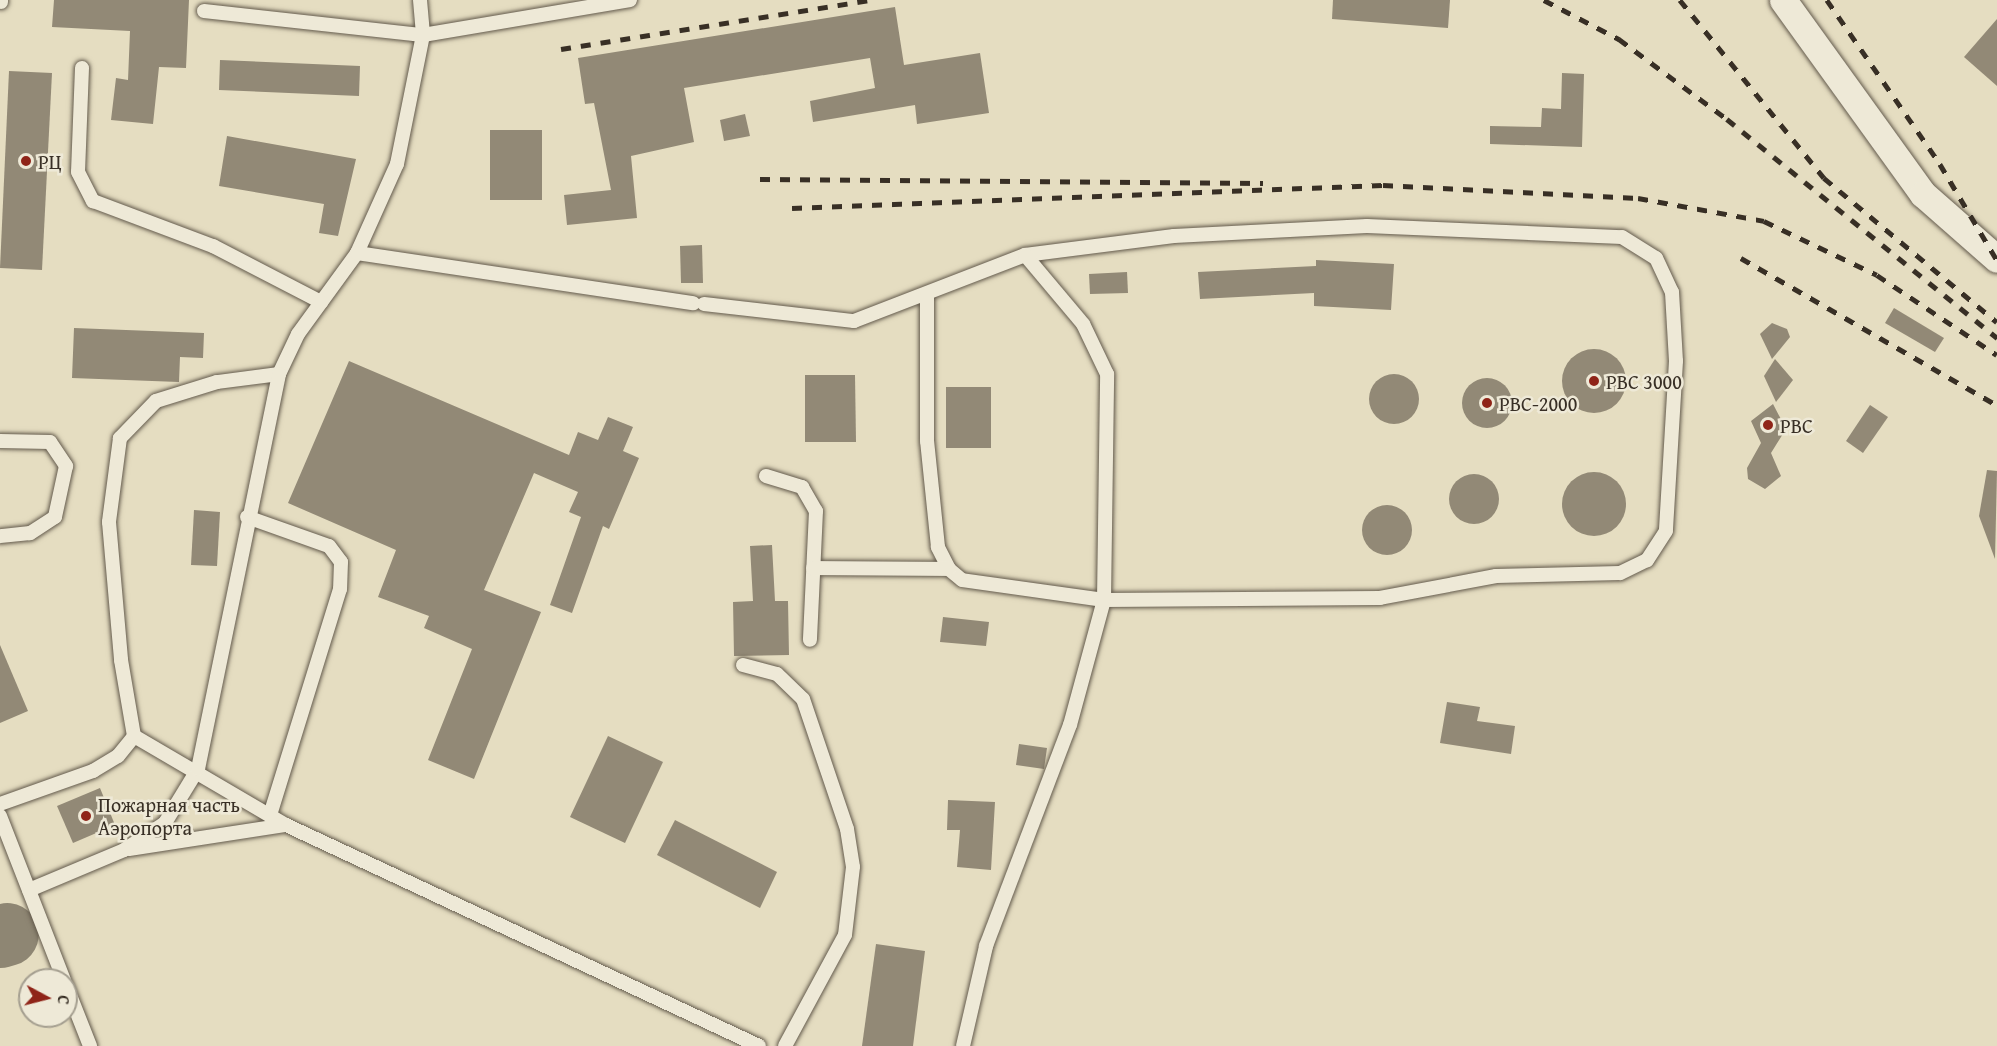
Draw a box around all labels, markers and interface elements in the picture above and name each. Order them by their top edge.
place label: РЦ [38,149,62,173]
marker: РЦ [19,154,33,168]
place label: РВС 3000 [1606,369,1682,393]
marker: РВС 3000 [1587,374,1601,388]
place label: РВС-2000 [1499,391,1577,415]
marker: РВС-2000 [1480,396,1494,410]
place label: РВС [1780,413,1813,437]
marker: РВС [1761,418,1775,432]
place label: Пожарная часть Аэропорта [98,792,240,839]
marker: Пожарная часть Аэропорта [79,809,93,823]
north arrow [18,968,78,1028]
text: С [51,994,76,1006]

